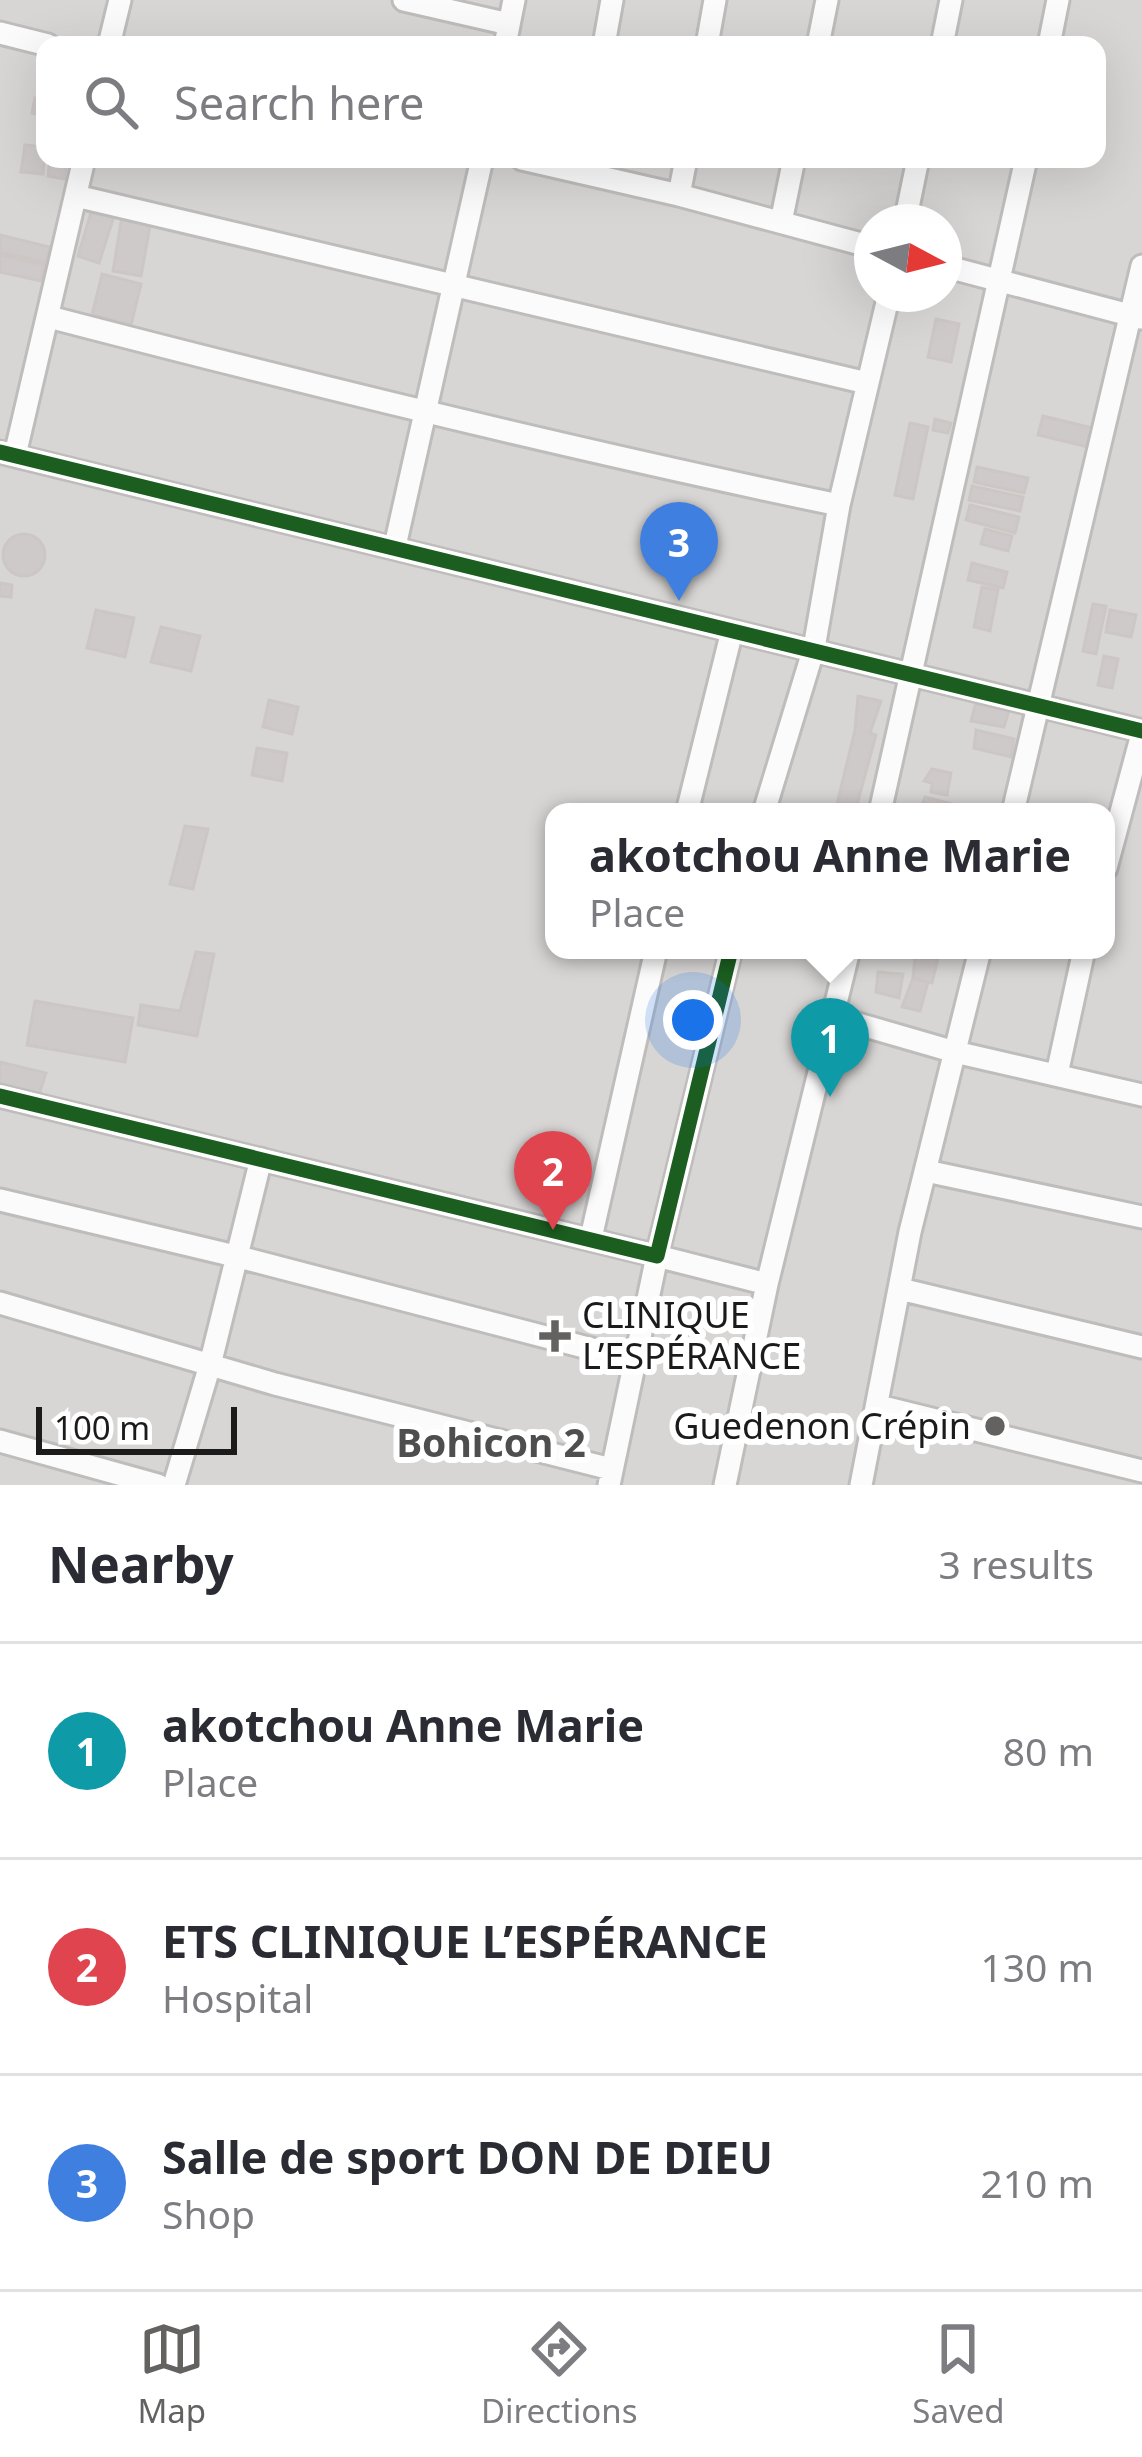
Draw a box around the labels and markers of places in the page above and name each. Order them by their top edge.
pin: 3 [640,502,718,601]
pin: 1 [791,998,869,1097]
pin: 2 [514,1131,592,1230]
place label: CLINIQUE L’ESPÉRANCE [582,1290,801,1380]
marker: CLINIQUE L’ESPÉRANCE [539,1320,571,1352]
place label: Guedenon Crépin [673,1401,971,1450]
marker: Guedenon Crépin [982,1413,1008,1439]

